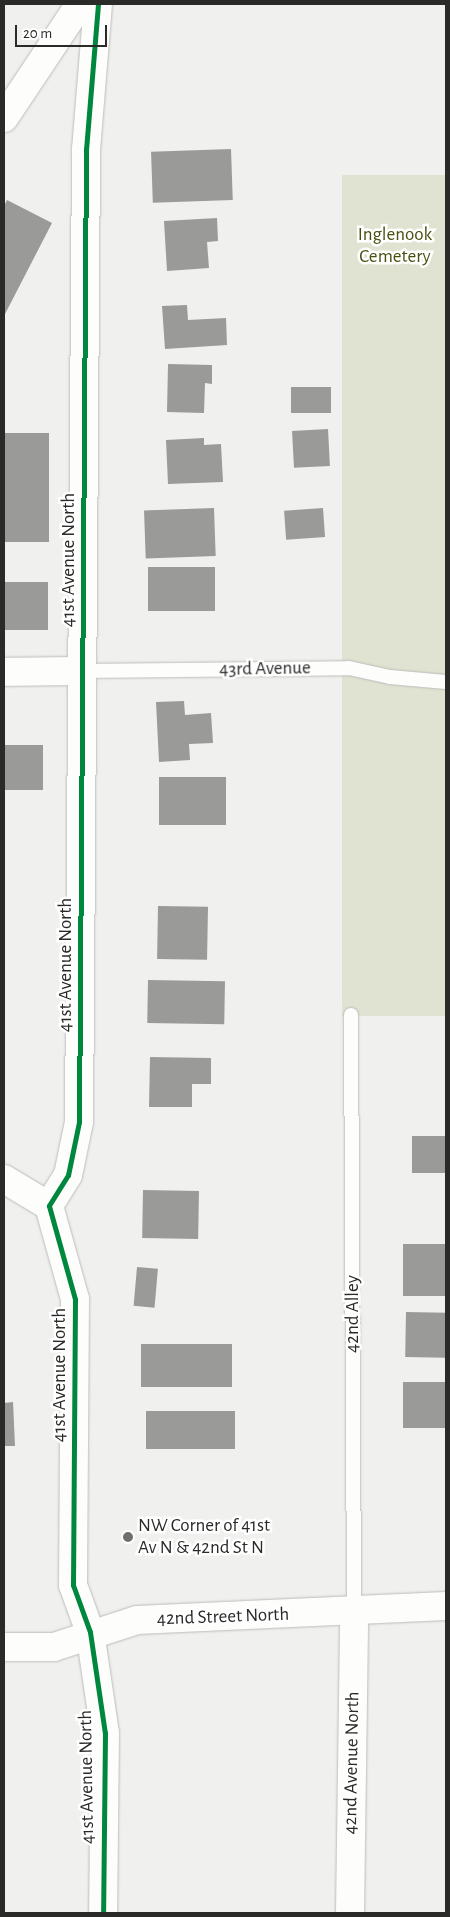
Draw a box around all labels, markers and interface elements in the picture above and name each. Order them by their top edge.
scale bar [18,15,110,47]
text: 20 m [23,26,52,41]
park label: Inglenook Cemetery [358,224,432,268]
street label: 41st Avenue North [58,493,80,627]
street label: 43rd Avenue [219,657,311,681]
street label: 41st Avenue North [55,898,77,1032]
street label: 42nd Alley [342,1275,364,1353]
street label: 41st Avenue North [49,1308,71,1442]
place label: NW Corner of 41st Av N & 42nd St N [138,1515,270,1559]
marker: NW Corner of 41st Av N & 42nd St N [122,1531,134,1543]
street label: 42nd Street North [157,1603,289,1631]
street label: 42nd Avenue North [339,1691,365,1835]
street label: 41st Avenue North [74,1710,100,1844]

